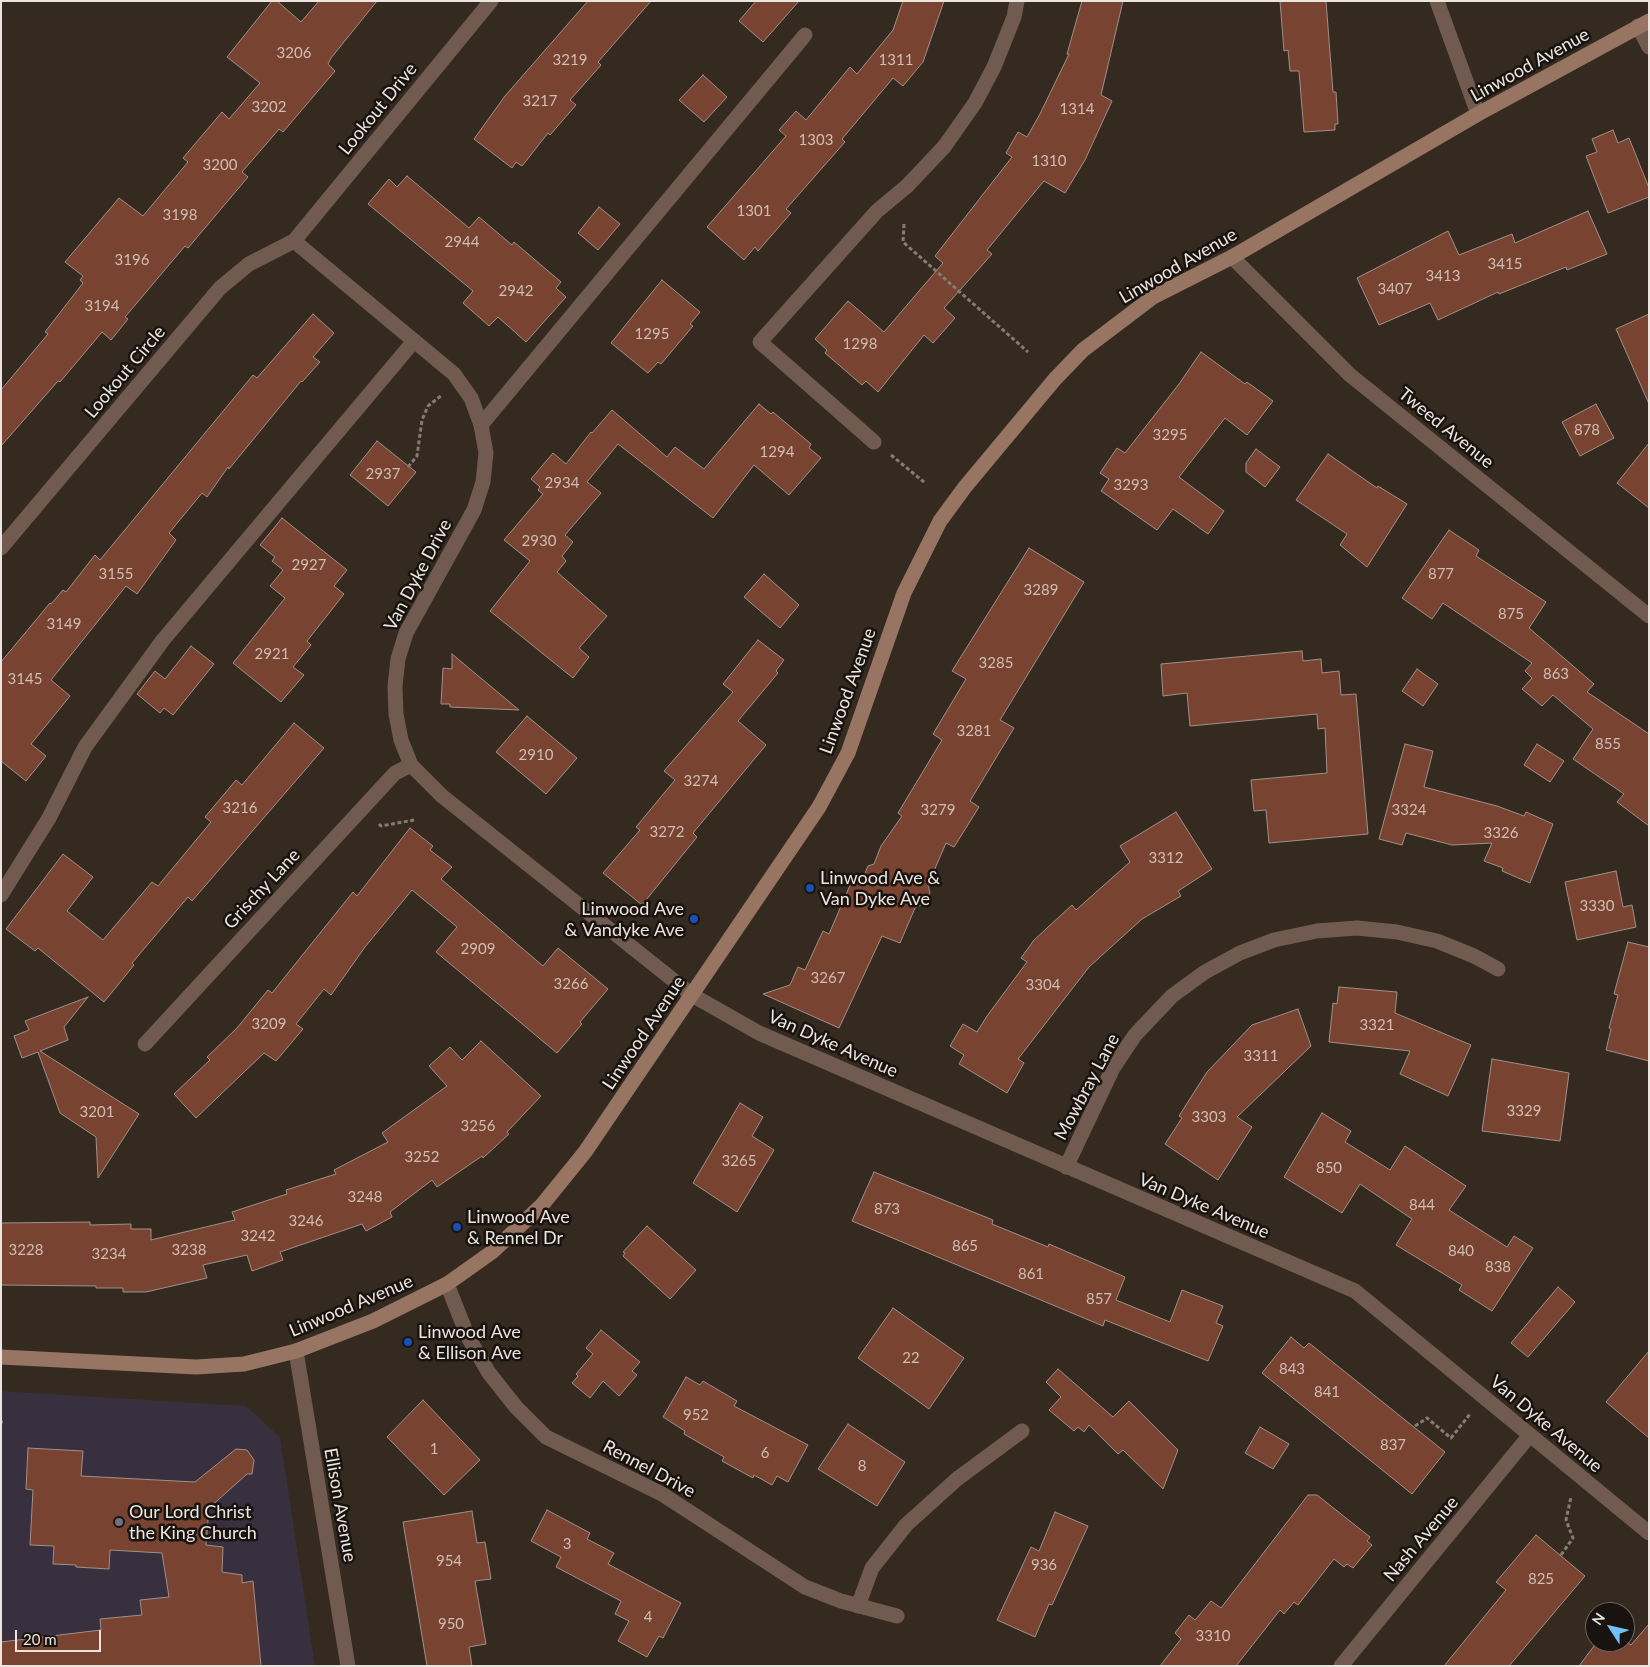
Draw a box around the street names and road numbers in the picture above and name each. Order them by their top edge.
street label: Linwood Avenue [1467,23,1593,107]
street label: Lookout Drive [334,59,422,159]
street label: Linwood Avenue [1115,224,1241,308]
street label: Lookout Circle [80,321,170,423]
street label: Tweed Avenue [1394,383,1498,473]
street label: Van Dyke Drive [380,516,456,634]
street label: Linwood Avenue [815,625,881,757]
street label: Grischy Lane [219,844,305,934]
street label: Linwood Avenue [598,972,690,1094]
street label: Van Dyke Avenue [765,1006,901,1082]
street label: Mowbray Lane [1050,1030,1124,1144]
street label: Van Dyke Avenue [1135,1169,1273,1243]
street label: Linwood Avenue [286,1270,416,1342]
street label: Van Dyke Avenue [1486,1371,1606,1477]
street label: Rennel Drive [599,1436,699,1502]
street label: Ellison Avenue [319,1446,361,1564]
street label: Nash Avenue [1379,1492,1463,1586]

